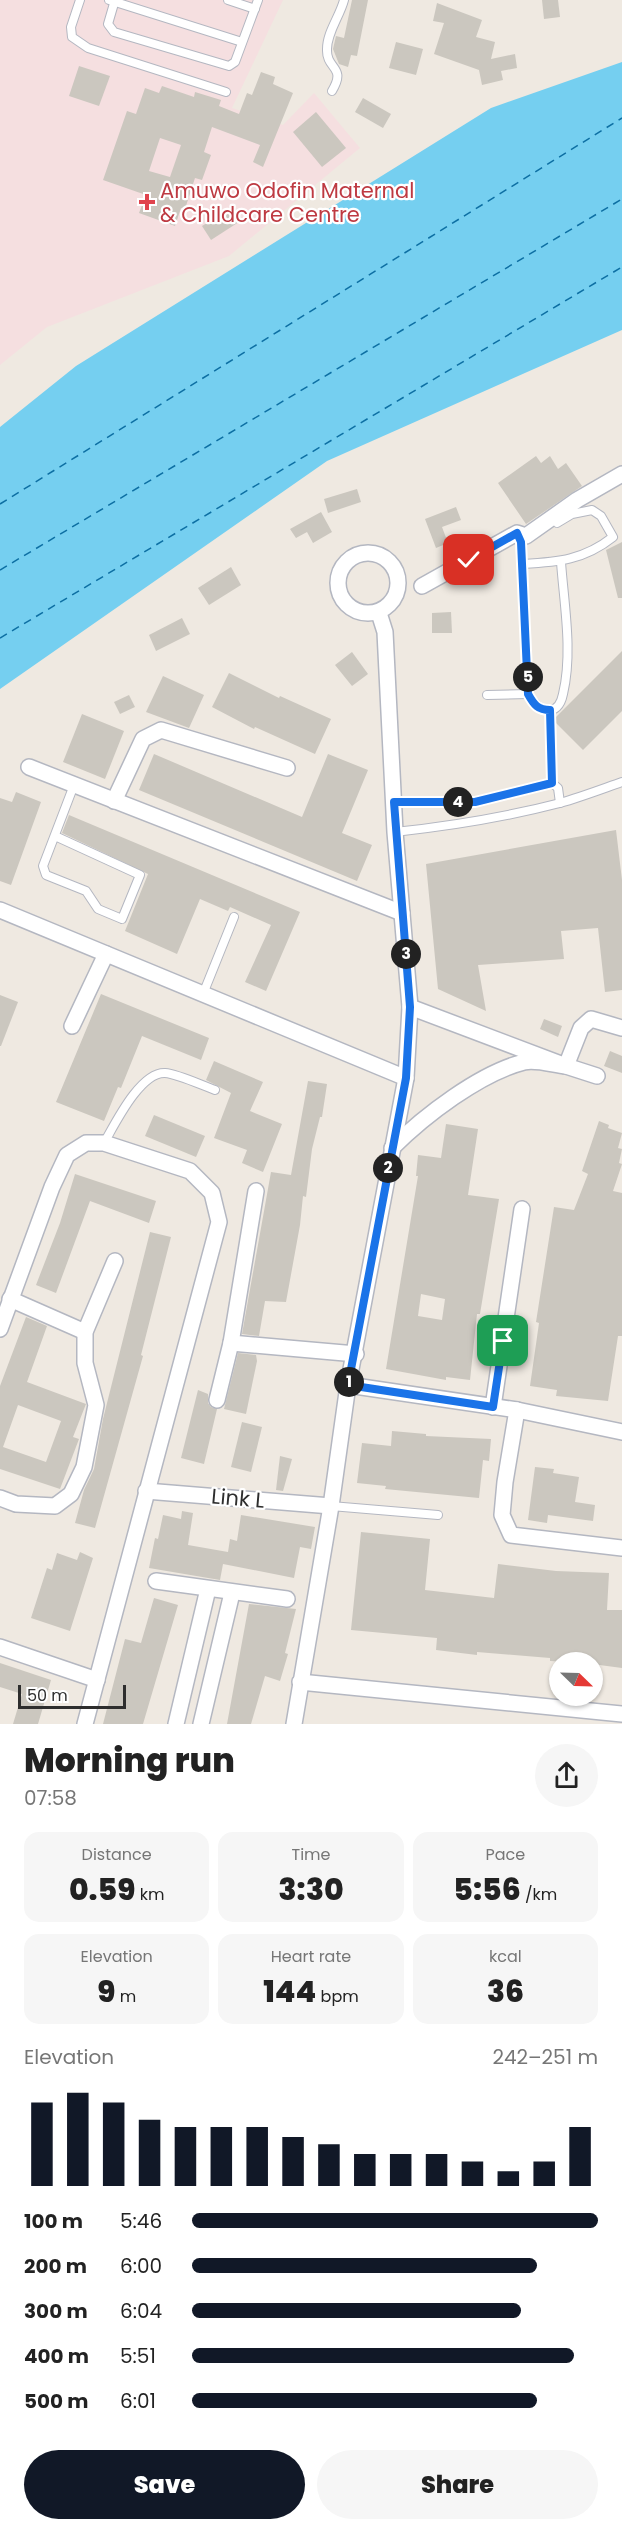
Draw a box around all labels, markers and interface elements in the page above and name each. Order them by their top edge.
place label: Amuwo Odofin Maternal & Childcare Centre [160,176,414,229]
marker: Amuwo Odofin Maternal & Childcare Centre [138,193,156,211]
pin [443,534,494,585]
icon: check [452,543,485,576]
pin: 5 [513,662,543,692]
text: 5 [523,665,533,688]
pin: 4 [443,787,473,817]
text: 4 [453,790,463,813]
pin: 3 [391,939,421,969]
text: 3 [401,942,411,965]
pin: 2 [373,1153,403,1183]
text: 2 [383,1156,393,1179]
pin [477,1315,528,1366]
icon: arrive [486,1324,519,1357]
pin: 1 [334,1367,364,1397]
text: 1 [346,1370,352,1393]
street label: Link L [210,1481,266,1515]
north arrow [549,1652,603,1706]
map controls [549,1652,603,1706]
scale bar [18,1682,126,1710]
text: 50 m [27,1684,68,1707]
text: Morning run [24,1737,235,1784]
button: share [535,1744,598,1807]
text: 07:58 [24,1784,77,1812]
text: Distance [82,1843,152,1866]
text: Time [291,1843,330,1866]
text: Pace [485,1843,525,1866]
text: 0.59 [69,1868,135,1911]
text: 3:30 [278,1868,344,1911]
text: 5:56 [453,1868,521,1911]
text: km [135,1883,164,1906]
text: /km [521,1883,557,1906]
text: Elevation [81,1945,153,1968]
text: Heart rate [271,1945,351,1968]
text: kcal [489,1945,522,1968]
text: 9 [97,1970,115,2013]
text: 144 [263,1970,316,2013]
text: 36 [487,1970,524,2013]
text: m [115,1985,136,2008]
text: bpm [316,1985,359,2008]
text: Elevation [24,2043,114,2071]
text: 242–251 m [492,2043,598,2071]
text: 100 m [24,2207,83,2235]
text: 5:46 [120,2207,162,2235]
text: 200 m [24,2252,87,2280]
text: 6:00 [120,2252,162,2280]
text: 300 m [24,2297,88,2325]
text: 6:04 [120,2297,162,2325]
text: 400 m [24,2342,89,2370]
text: 5:51 [120,2342,156,2370]
text: 500 m [24,2387,89,2415]
text: 6:01 [120,2387,156,2415]
button: Save [24,2450,305,2519]
button: Share [317,2450,598,2519]

